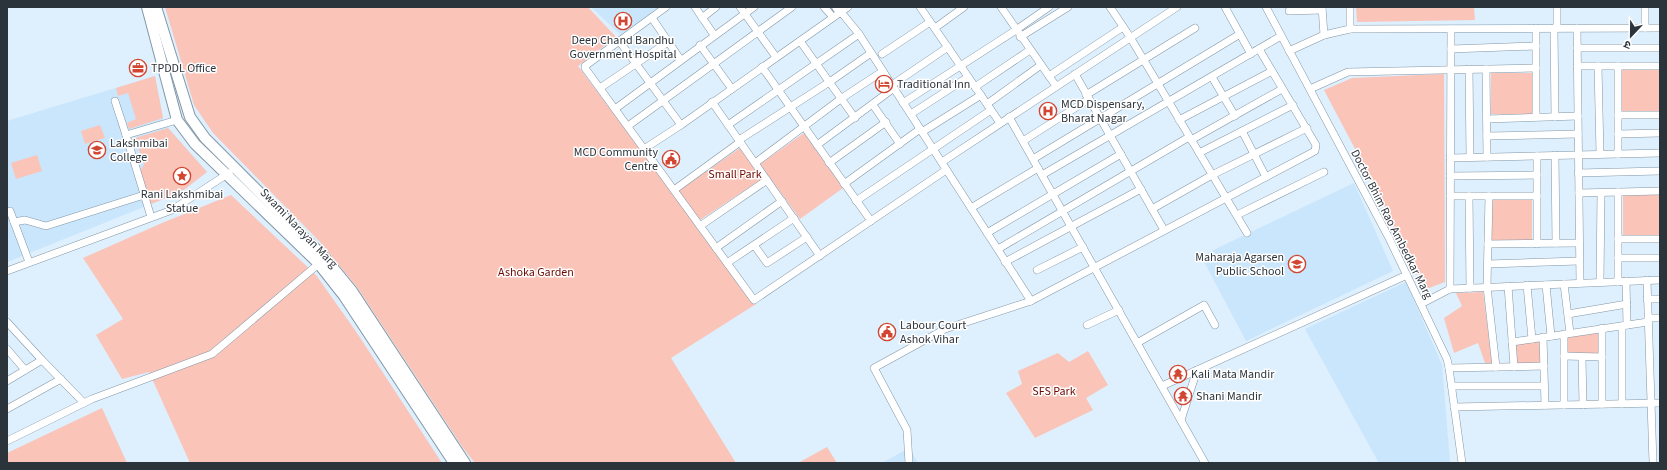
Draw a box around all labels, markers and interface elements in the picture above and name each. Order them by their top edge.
hospital icon: Deep Chand Bandhu Government Hospital [613,11,633,31]
north arrow [1611,16,1651,56]
place label: Deep Chand Bandhu Government Hospital [570,32,676,63]
text: उ [1621,36,1633,53]
office icon: TPDDL Office [128,58,148,78]
place label: TPDDL Office [151,60,216,77]
hotel icon: Traditional Inn [874,74,894,94]
place label: Traditional Inn [897,76,970,93]
place label: MCD Dispensary, Bharat Nagar [1061,96,1145,127]
hospital icon: MCD Dispensary, Bharat Nagar [1038,101,1058,121]
place label: Lakshmibai College [110,135,168,166]
school or university icon: Lakshmibai College [87,140,107,160]
place label: MCD Community Centre [574,144,658,175]
street label: Doctor Bhim Rao Ambedkar Marg [1346,146,1437,302]
public building icon: MCD Community Centre [661,149,681,169]
place icon: Rani Lakshmibai Statue [172,166,192,186]
park label: Small Park [708,166,762,183]
street label: Swami Narayan Marg [256,185,341,272]
place label: Rani Lakshmibai Statue [141,186,223,217]
place label: Maharaja Agarsen Public School [1195,249,1284,280]
school or university icon: Maharaja Agarsen Public School [1287,254,1307,274]
park label: Ashoka Garden [498,264,574,281]
place label: Labour Court Ashok Vihar [900,317,966,348]
public building icon: Labour Court Ashok Vihar [877,322,897,342]
temple icon: Kali Mata Mandir [1168,364,1188,384]
place label: Kali Mata Mandir [1191,366,1275,383]
park label: SFS Park [1032,383,1076,400]
temple icon: Shani Mandir [1173,386,1193,406]
place label: Shani Mandir [1196,388,1263,405]

